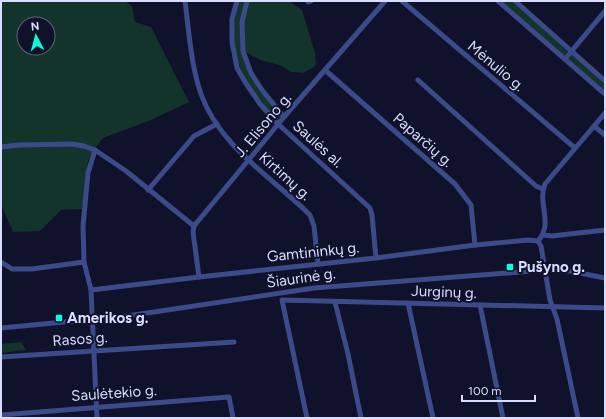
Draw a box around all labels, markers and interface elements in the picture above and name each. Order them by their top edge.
north arrow [16,16,56,56]
text: N [30,20,40,33]
street label: Mėnulio g. [464,37,528,95]
street label: J. Elisono g. [231,89,295,161]
street label: Paparčių g. [389,109,457,171]
street label: Saulės al. [289,117,347,171]
street label: Kirtimų g. [255,148,315,204]
street label: Gamtininkų g. [266,238,360,266]
place label: Pušyno g. [518,258,585,276]
marker: Pušyno g. [505,262,515,272]
street label: Šiaurinė g. [265,264,337,292]
street label: Jurginų g. [411,282,477,302]
place label: Amerikos g. [67,309,149,327]
marker: Amerikos g. [54,313,64,323]
street label: Rasos g. [52,328,108,350]
scale bar [462,377,535,403]
street label: Saulėtekio g. [71,381,157,405]
text: 100 m [468,384,502,398]

